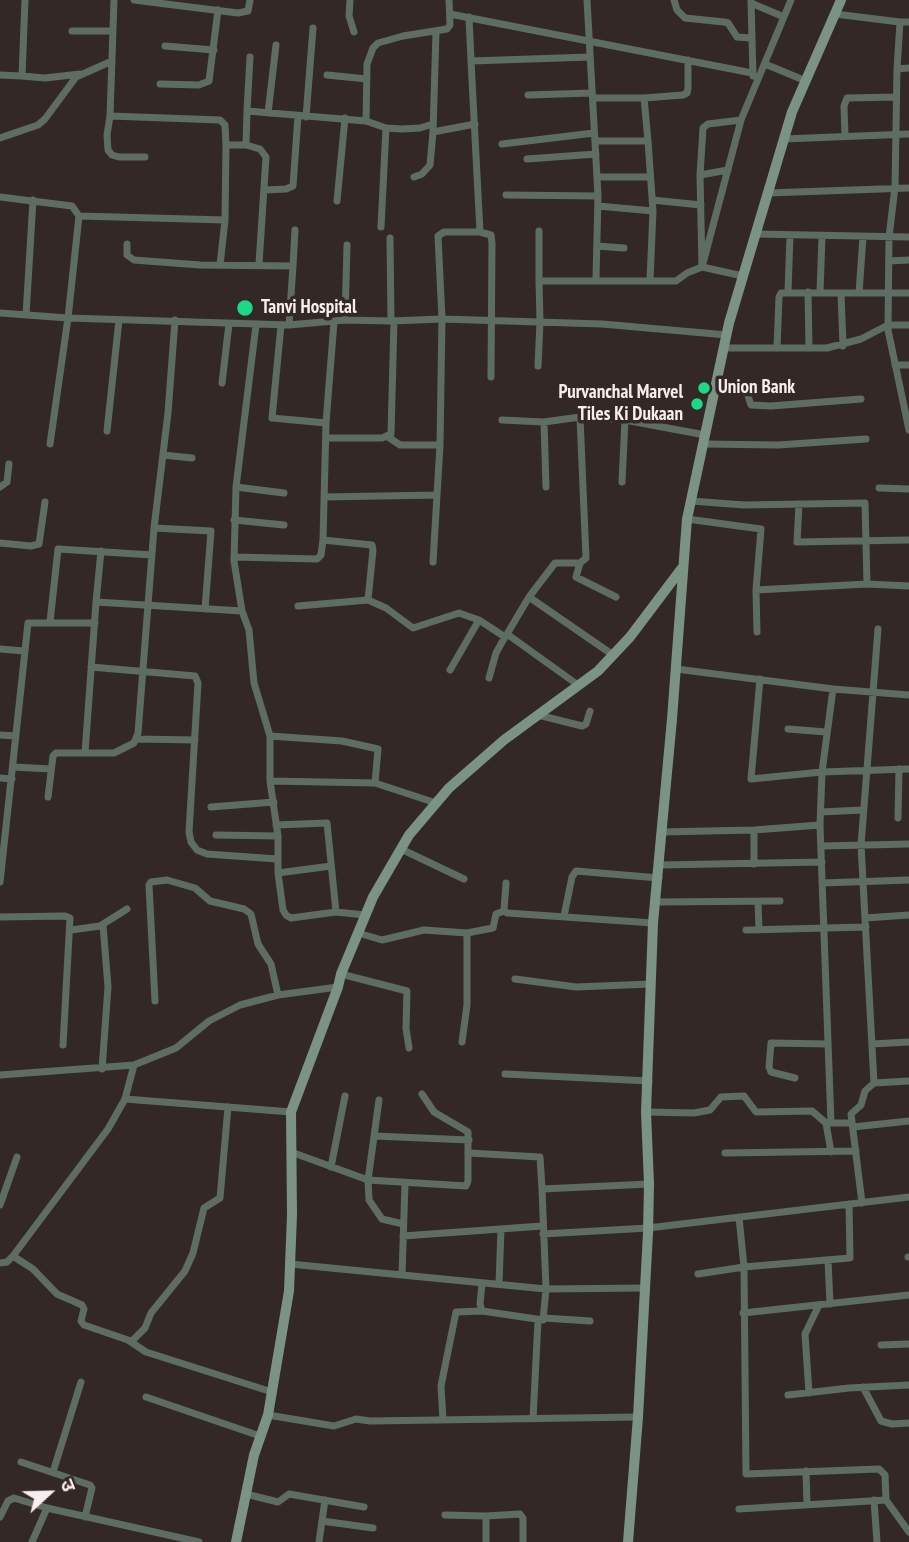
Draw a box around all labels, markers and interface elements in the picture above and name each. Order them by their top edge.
place label: Tanvi Hospital [261,297,356,319]
marker: Tanvi Hospital [235,298,255,318]
place label: Union Bank [718,377,795,399]
marker: Union Bank [696,380,712,396]
place label: Purvanchal Marvel Tiles Ki Dukaan [559,382,683,426]
marker: Purvanchal Marvel Tiles Ki Dukaan [689,396,705,412]
north arrow [14,1458,84,1528]
text: उ [55,1475,82,1495]

